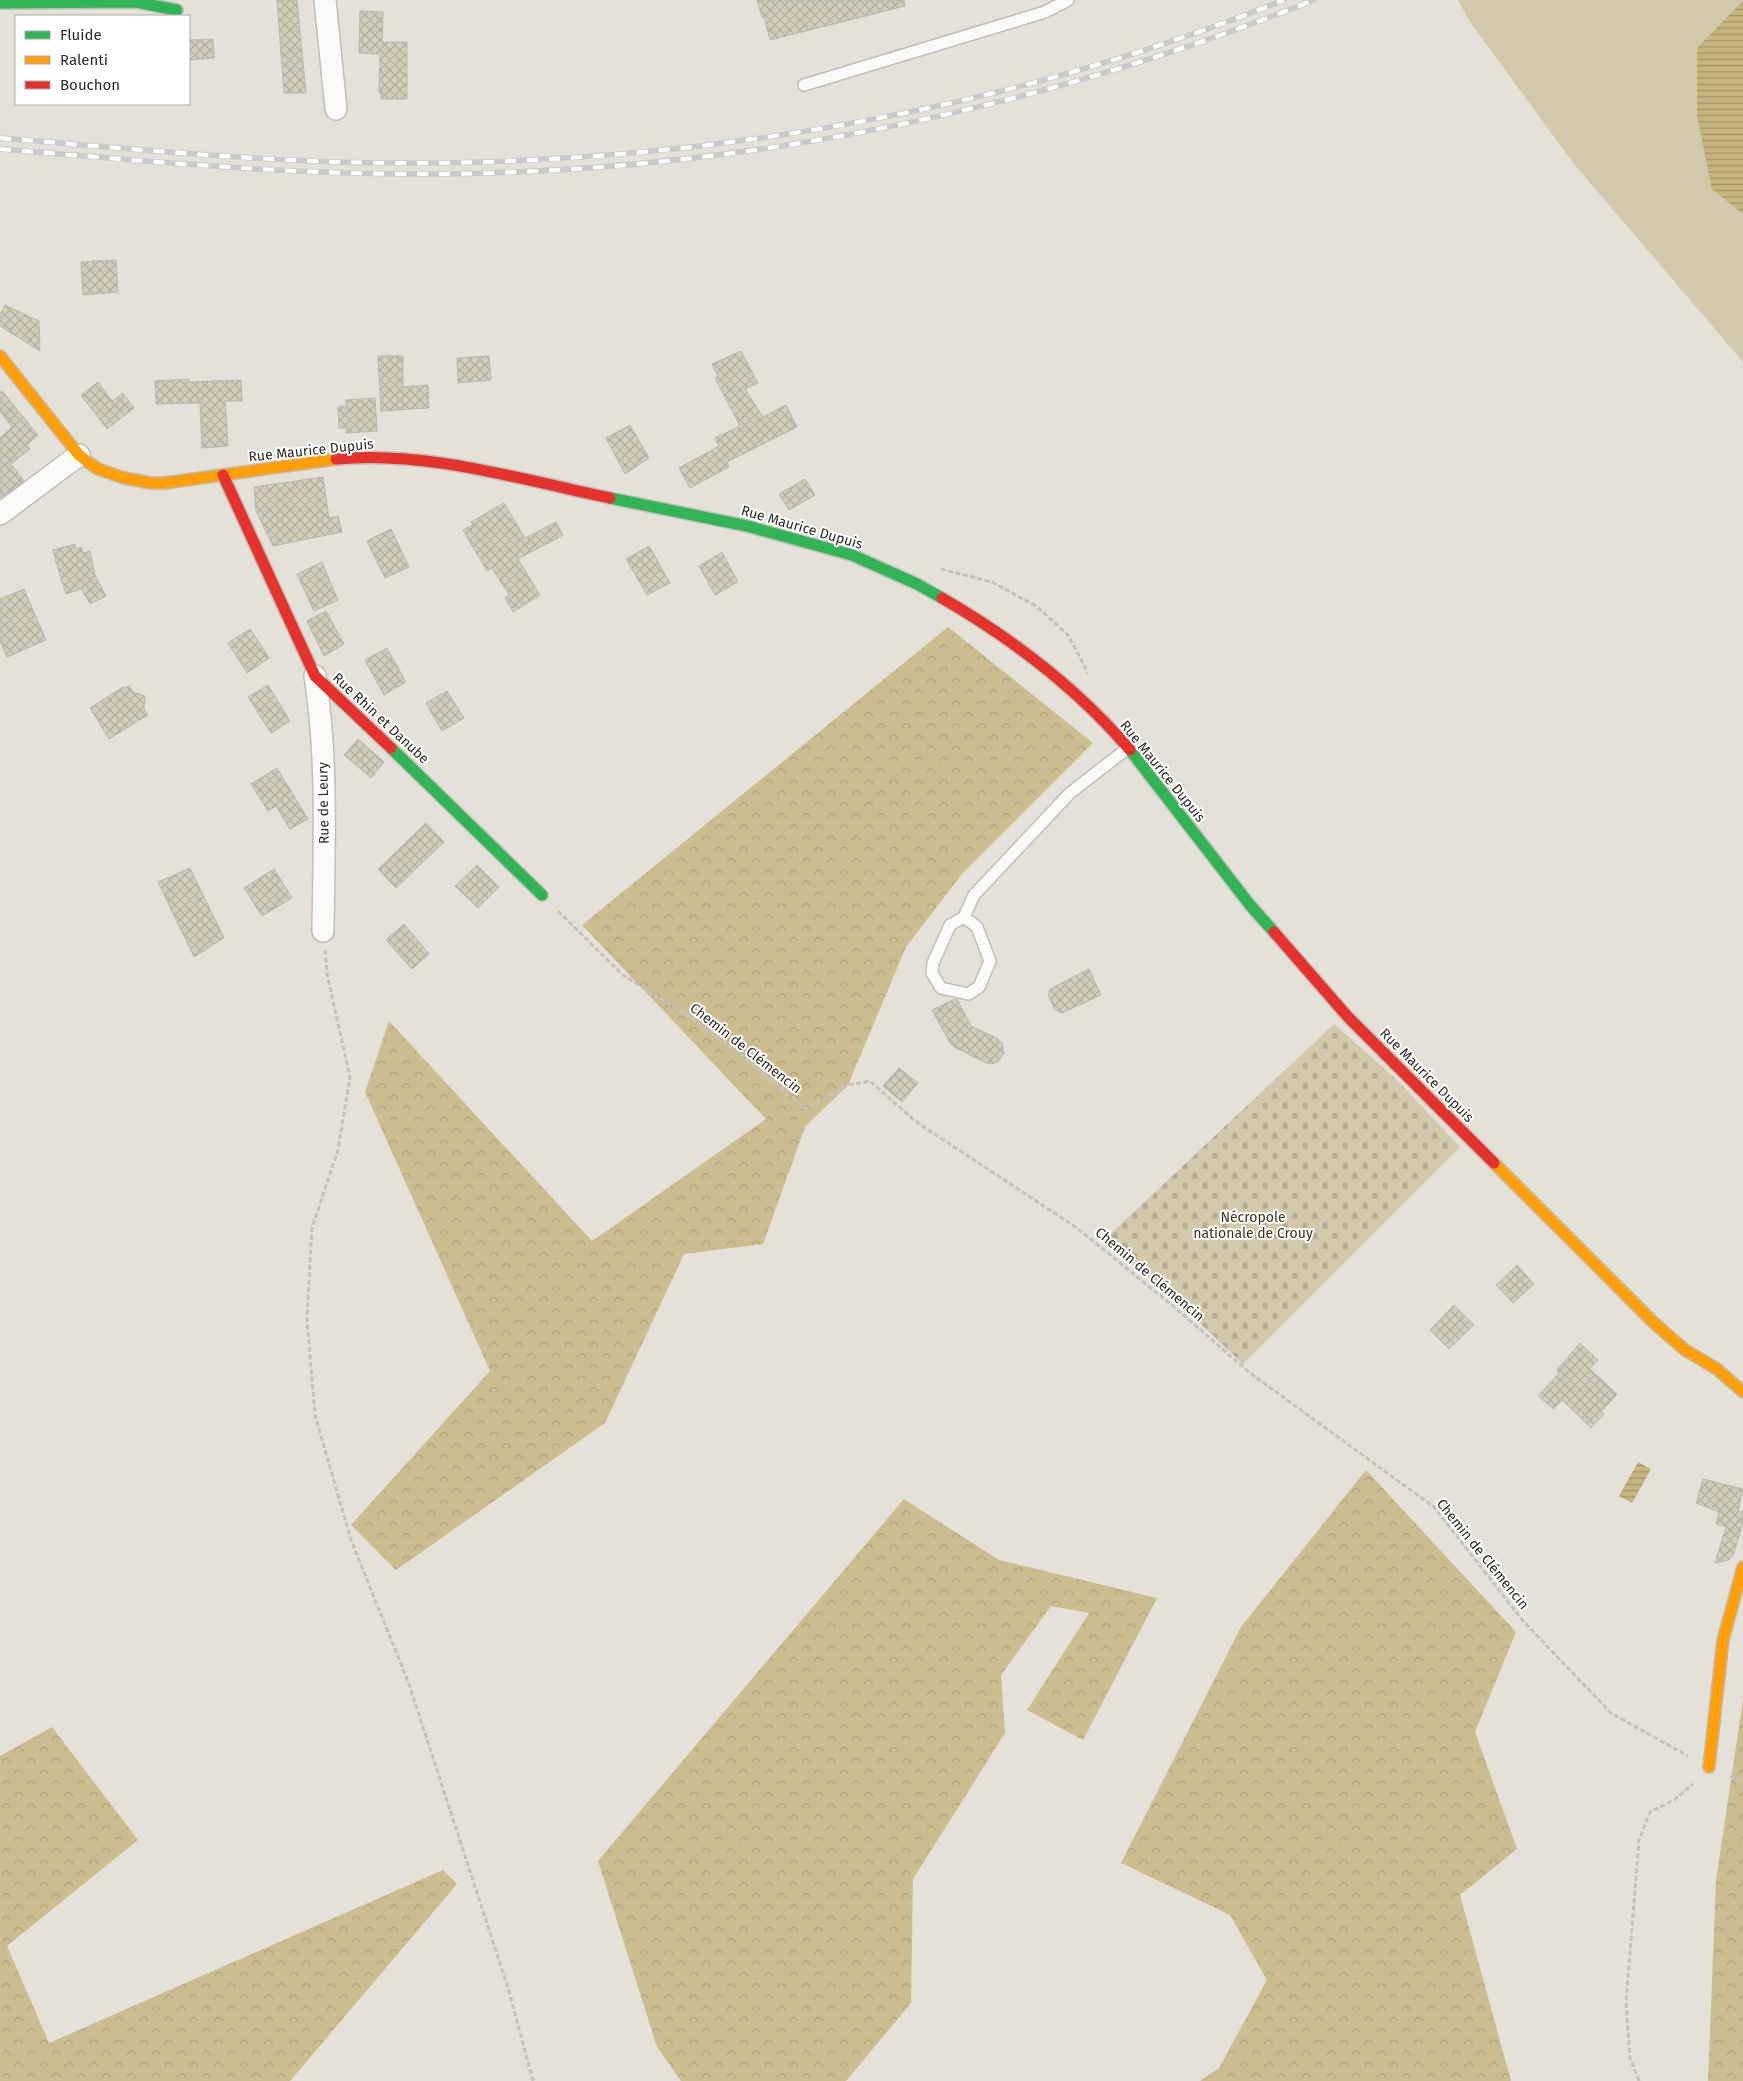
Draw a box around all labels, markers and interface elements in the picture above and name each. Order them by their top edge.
legend [15,15,190,105]
text: Fluide [60,26,102,44]
text: Ralenti [60,51,108,69]
text: Bouchon [60,76,120,94]
street label: Rue Maurice Dupuis [248,435,375,466]
street label: Rue Maurice Dupuis [739,502,865,553]
street label: Rue Rhin et Danube [329,669,432,767]
street label: Rue Maurice Dupuis [1116,717,1209,826]
street label: Rue de Leury [314,762,333,844]
street label: Chemin de Clémencin [686,999,805,1097]
street label: Rue Maurice Dupuis [1376,1025,1477,1126]
park label: Nécropole nationale de Crouy [1193,1209,1313,1242]
street label: Chemin de Clémencin [1092,1224,1208,1325]
street label: Chemin de Clémencin [1433,1496,1532,1613]

